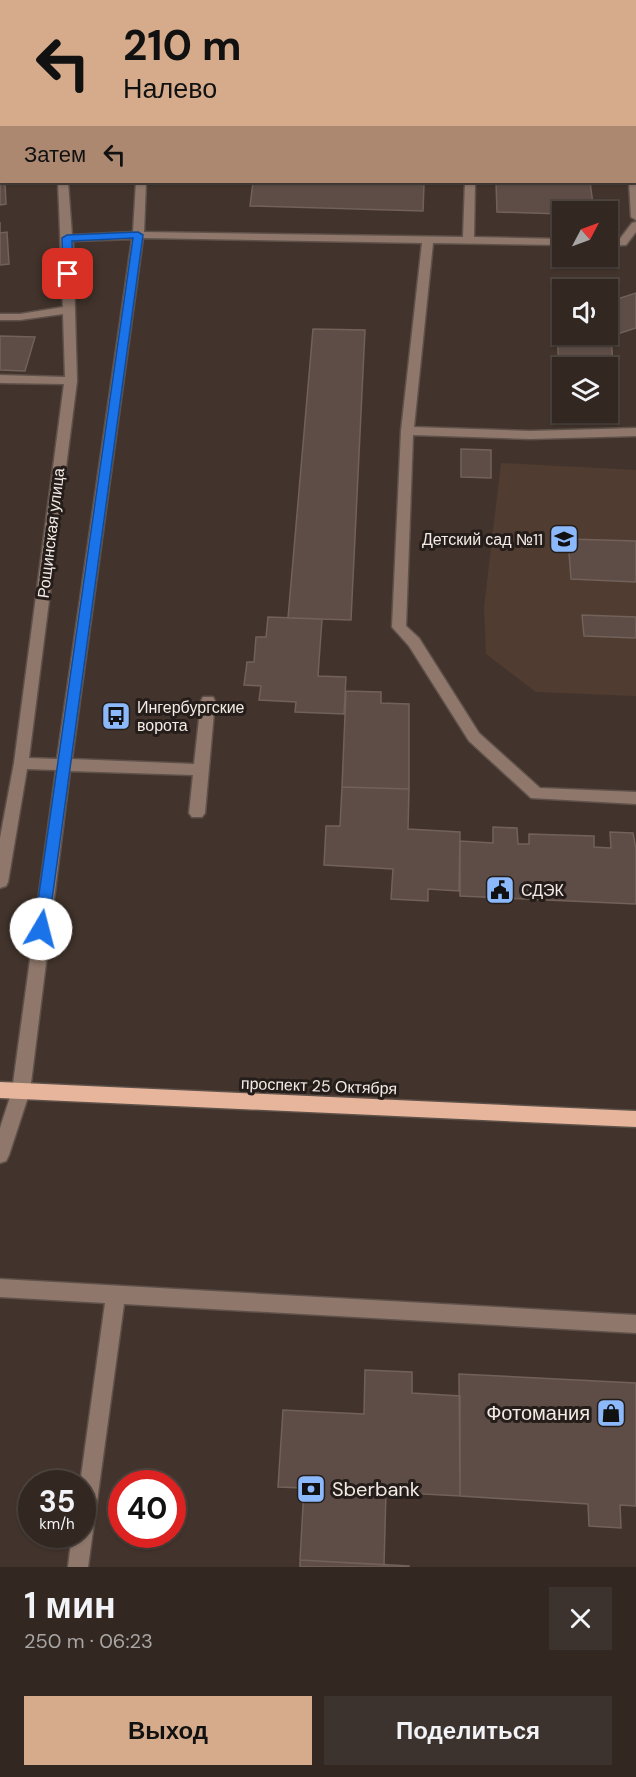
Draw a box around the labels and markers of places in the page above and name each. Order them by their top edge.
pin [42,248,93,299]
school or university icon: Детский сад №11 [548,523,580,555]
place label: Детский сад №11 [422,529,543,550]
place label: Ингербургские ворота [137,697,245,736]
bus stop icon: Ингербургские ворота [100,700,132,732]
public building icon: СДЭК [484,874,516,906]
place label: СДЭК [521,880,565,901]
shop icon: Фотомания [595,1397,627,1429]
place label: Фотомания [486,1400,590,1426]
bank icon: Sberbank [295,1473,327,1505]
place label: Sberbank [332,1476,420,1502]

